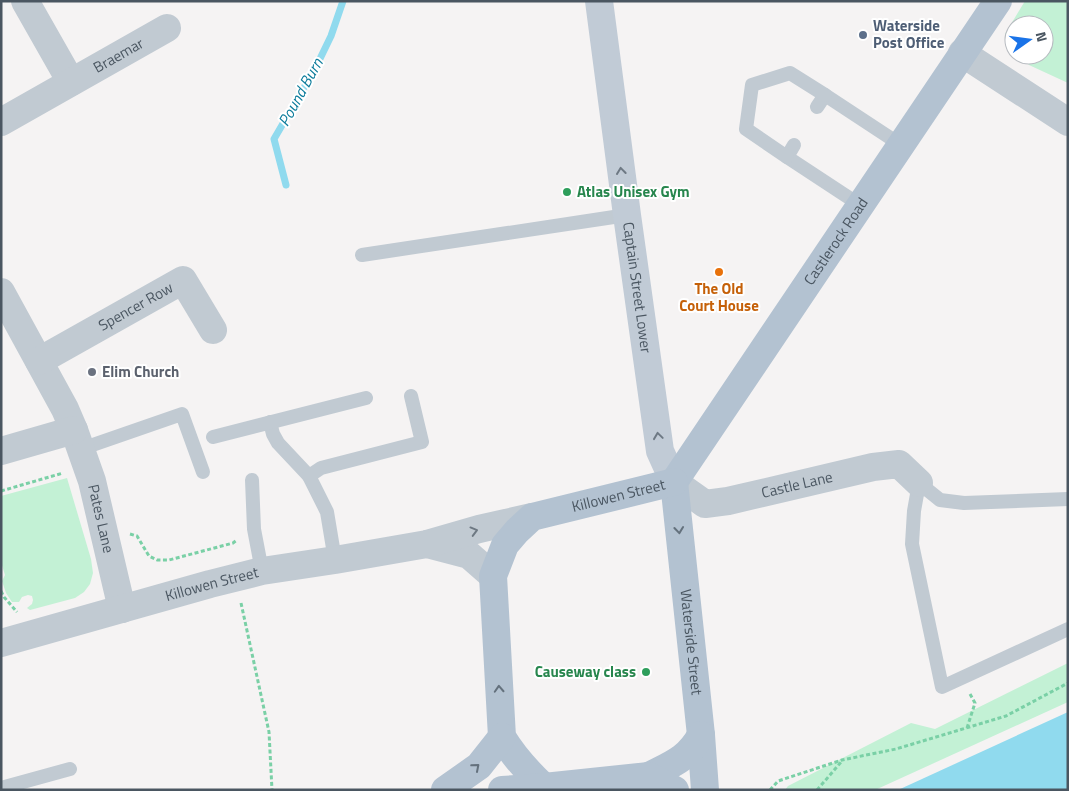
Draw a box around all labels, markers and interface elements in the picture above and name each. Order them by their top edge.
place label: Waterside Post Office [873,14,945,54]
north arrow [1004,15,1054,65]
marker: Waterside Post Office [857,29,869,41]
text: N [1031,29,1053,44]
street label: Braemar [89,32,148,79]
water label: Pound Burn [271,53,329,130]
one-way arrow [616,167,627,175]
place label: Atlas Unisex Gym [577,180,690,203]
marker: Atlas Unisex Gym [561,186,573,198]
street label: Castlerock Road [798,193,873,290]
street label: Captain Street Lower [617,220,658,354]
marker: The Old Court House [713,266,725,278]
street label: Spencer Row [94,276,177,336]
place label: The Old Court House [679,277,759,317]
place label: Elim Church [102,360,179,383]
marker: Elim Church [86,366,98,378]
one-way arrow [653,432,664,440]
street label: Castle Lane [759,465,835,504]
street label: Killowen Street [569,472,668,518]
street label: Pates Lane [82,482,120,555]
one-way arrow [470,526,478,536]
one-way arrow [673,526,684,534]
street label: Killowen Street [162,560,262,607]
street label: Waterside Street [674,588,709,697]
place label: Causeway class [535,660,636,683]
marker: Causeway class [640,666,652,678]
one-way arrow [494,684,505,692]
one-way arrow [471,763,480,772]

